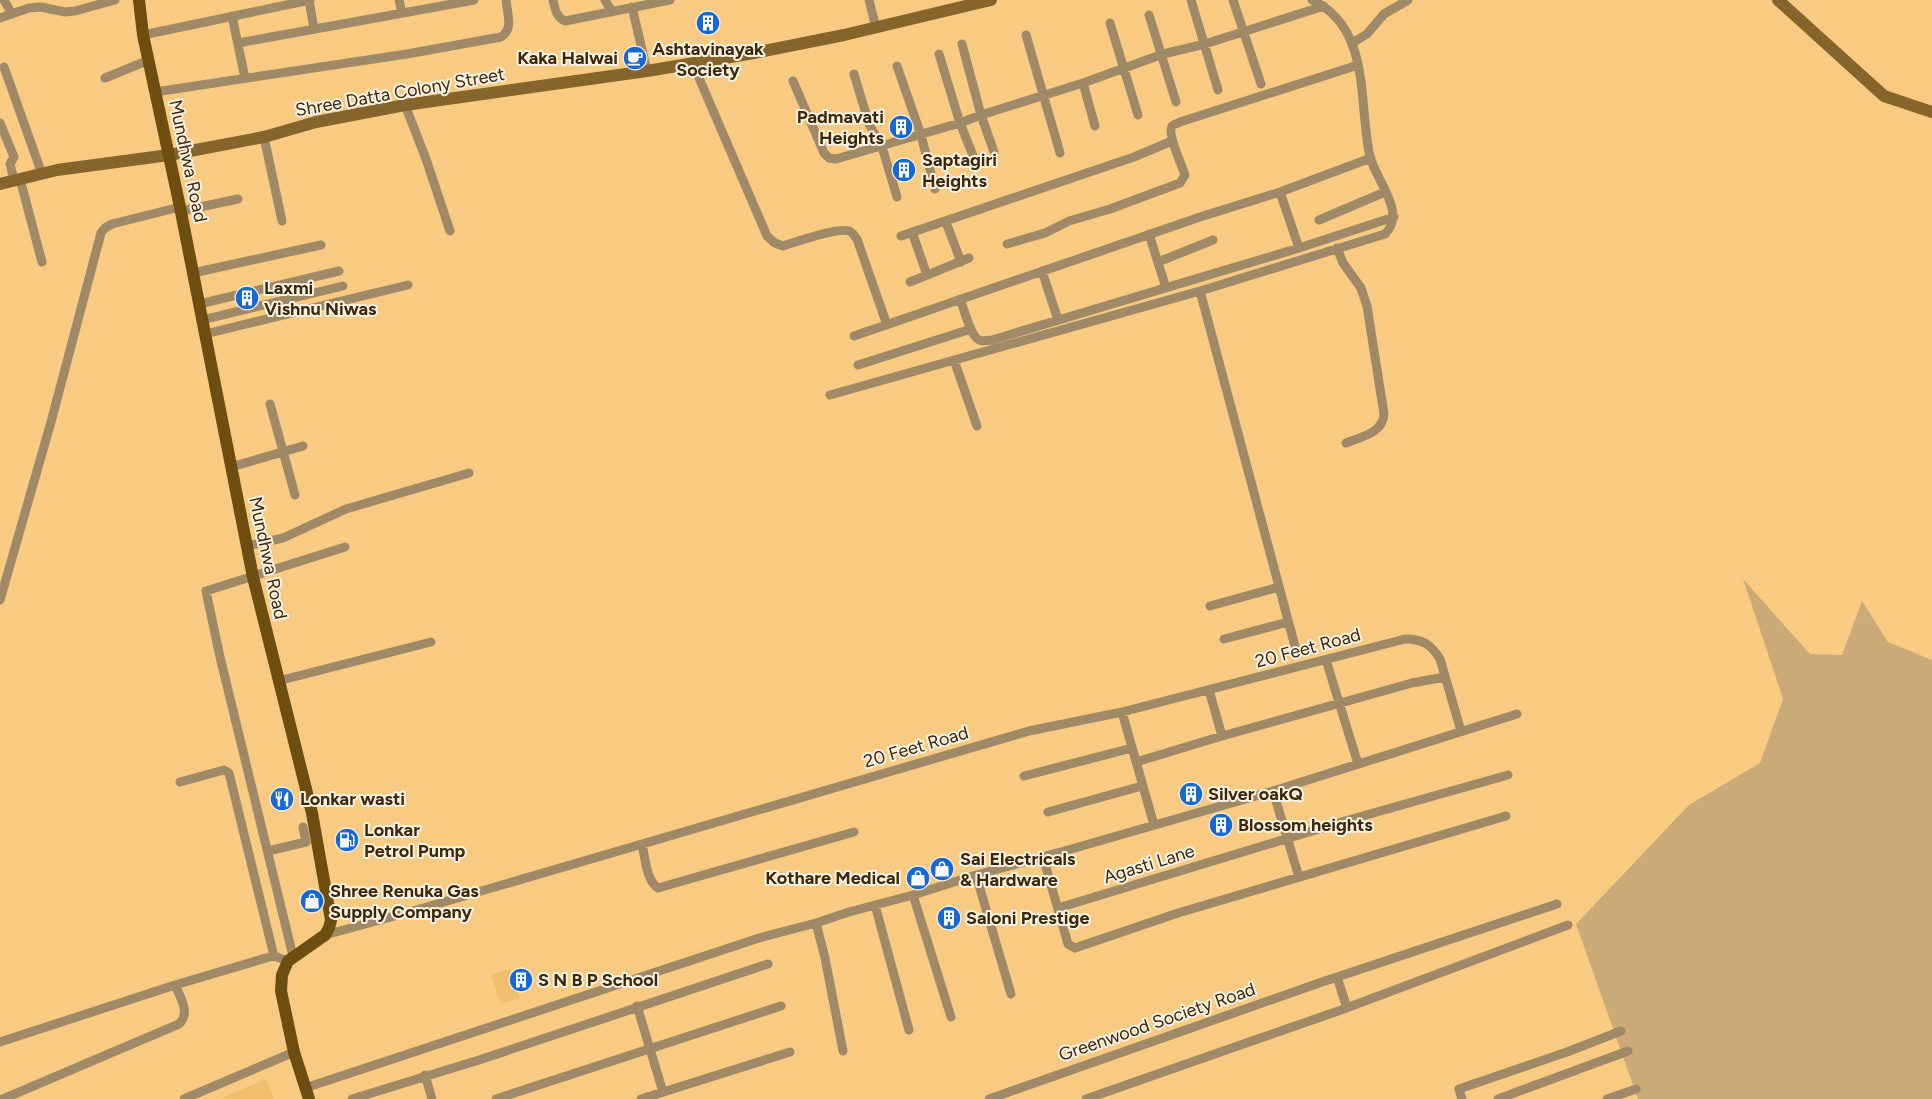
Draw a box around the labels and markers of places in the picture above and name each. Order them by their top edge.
building icon: Ashtavinayak Society [695,10,721,36]
place label: Ashtavinayak Society [652,38,764,81]
cafe icon: Kaka Halwai [622,45,648,71]
place label: Kaka Halwai [517,47,618,69]
place label: Padmavati Heights [797,106,885,149]
building icon: Padmavati Heights [888,114,914,140]
place label: Saptagiri Heights [922,149,997,192]
building icon: Saptagiri Heights [891,157,917,183]
place label: Laxmi Vishnu Niwas [264,277,377,320]
building icon: Laxmi Vishnu Niwas [234,285,260,311]
building icon: Silver oakQ [1178,781,1204,807]
place label: Silver oakQ [1208,783,1303,805]
restaurant icon: Lonkar wasti [269,786,295,812]
place label: Lonkar wasti [300,788,405,810]
building icon: Blossom heights [1208,812,1234,838]
place label: Blossom heights [1238,814,1373,836]
place label: Lonkar Petrol Pump [364,819,466,862]
fuel station icon: Lonkar Petrol Pump [334,827,360,853]
place label: Sai Electricals & Hardware [960,848,1076,891]
shop icon: Sai Electricals & Hardware [929,856,955,882]
shop icon: Kothare Medical [905,865,931,891]
place label: Kothare Medical [765,867,900,889]
place label: Shree Renuka Gas Supply Company [330,880,479,923]
shop icon: Shree Renuka Gas Supply Company [299,888,325,914]
building icon: Saloni Prestige [936,905,962,931]
place label: Saloni Prestige [966,907,1089,929]
building icon: S N B P School [508,967,534,993]
place label: S N B P School [538,969,658,991]

